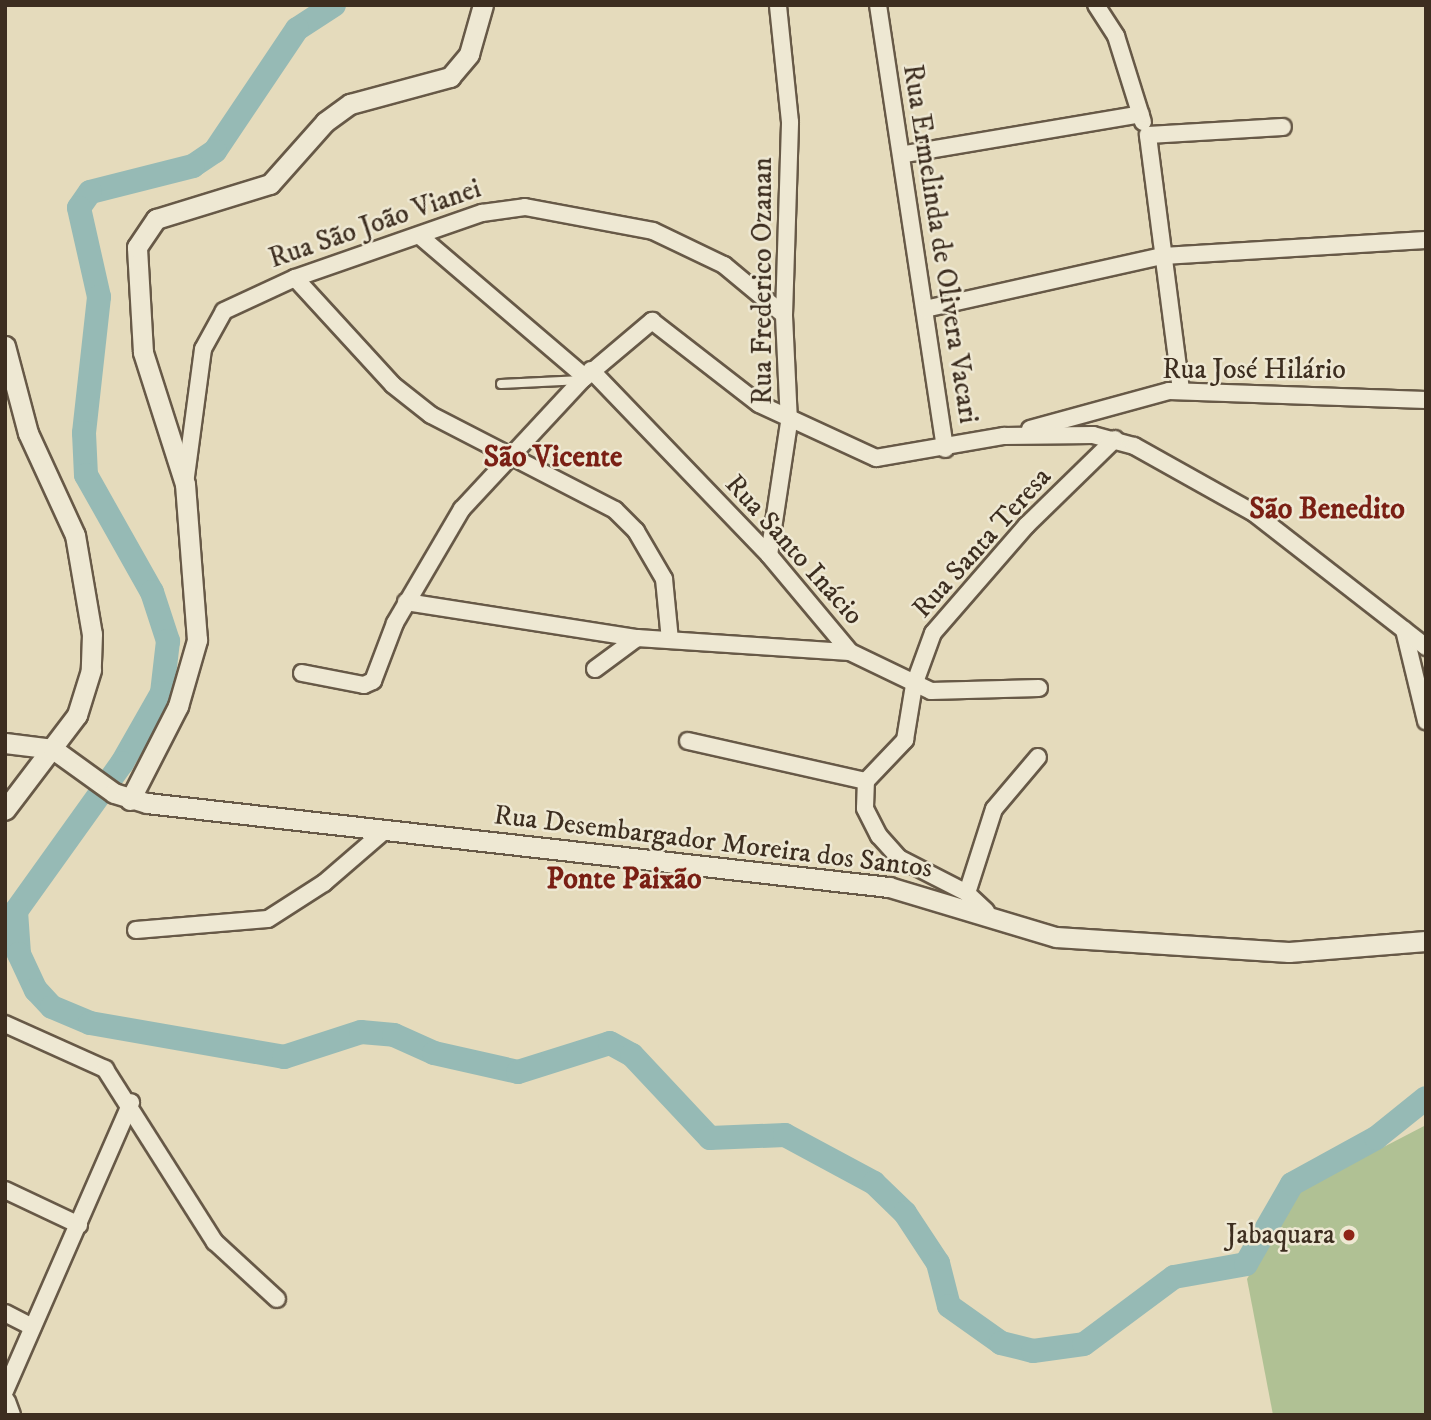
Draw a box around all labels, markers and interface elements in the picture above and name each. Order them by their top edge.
street label: Rua Ermelinda de Olivera Vacari [895,62,985,426]
street label: Rua Frederico Ozanan [746,157,780,405]
street label: Rua São João Vianei [265,172,485,276]
street label: Rua José Hilário [1162,353,1346,387]
district label: São Vicente [484,440,622,476]
street label: Rua Santa Teresa [906,461,1058,625]
street label: Rua Santo Inácio [718,468,870,632]
district label: São Benedito [1249,492,1405,528]
street label: Rua Desembargador Moreira dos Santos [492,798,934,886]
district label: Ponte Paixão [546,862,702,898]
place label: Jabaquara [1226,1218,1335,1252]
marker: Jabaquara [1341,1227,1357,1243]

